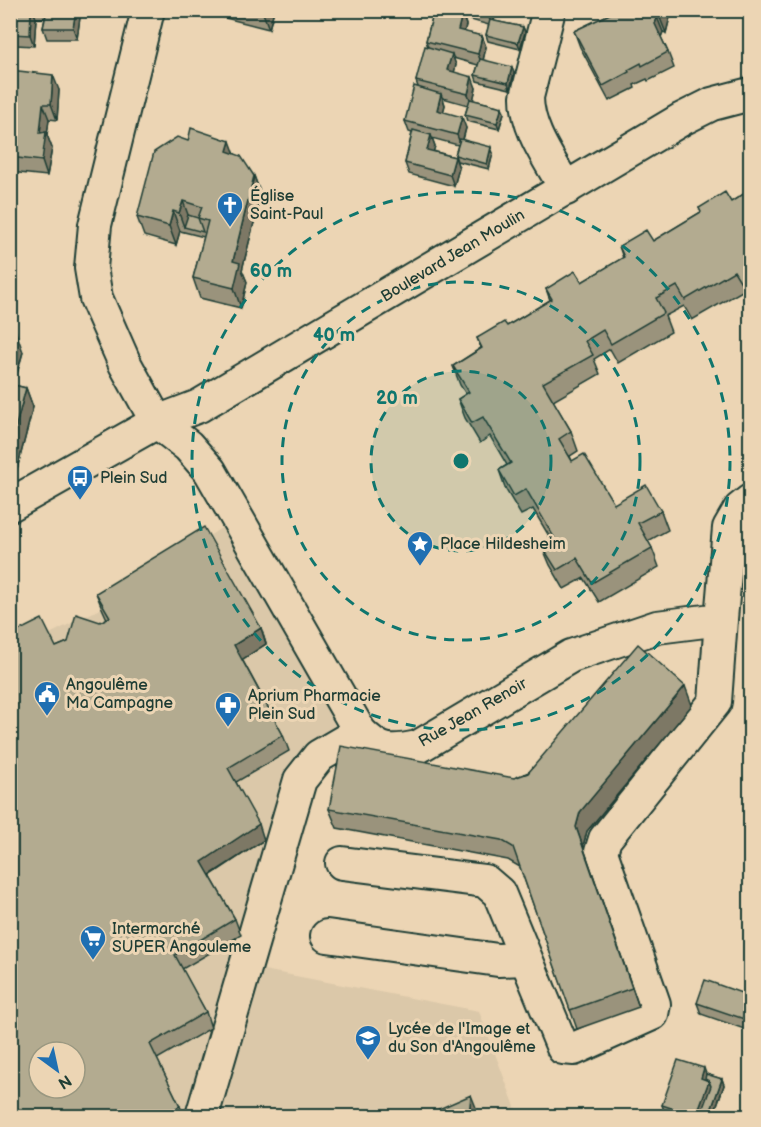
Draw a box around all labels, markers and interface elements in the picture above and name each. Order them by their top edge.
place label: Église Saint-Paul [250,185,323,224]
church icon: Église Saint-Paul [215,190,245,228]
street label: Boulevard Jean Moulin [378,206,528,306]
text: 60 m [250,261,292,282]
text: 40 m [313,325,355,346]
text: 20 m [376,388,418,409]
centre of rings [451,451,471,471]
bus stop icon: Plein Sud [65,463,95,501]
place label: Plein Sud [100,469,168,488]
place icon: Place Hildesheim [405,529,435,567]
place label: Place Hildesheim [440,535,566,554]
street label: Rue Jean Renoir [416,674,531,752]
place label: Angoulême Ma Campagne [66,676,173,713]
public building icon: Angoulême Ma Campagne [32,679,62,717]
place label: Aprium Pharmacie Plein Sud [248,687,381,724]
pharmacy icon: Aprium Pharmacie Plein Sud [213,690,243,728]
place label: Intermarché SUPER Angouleme [112,920,252,957]
supermarket icon: Intermarché SUPER Angouleme [78,923,108,961]
place label: Lycée de l'Image et du Son d'Angoulême [388,1020,536,1057]
school or university icon: Lycée de l'Image et du Son d'Angoulême [353,1023,383,1061]
north arrow [27,1040,87,1100]
text: N [54,1070,75,1093]

